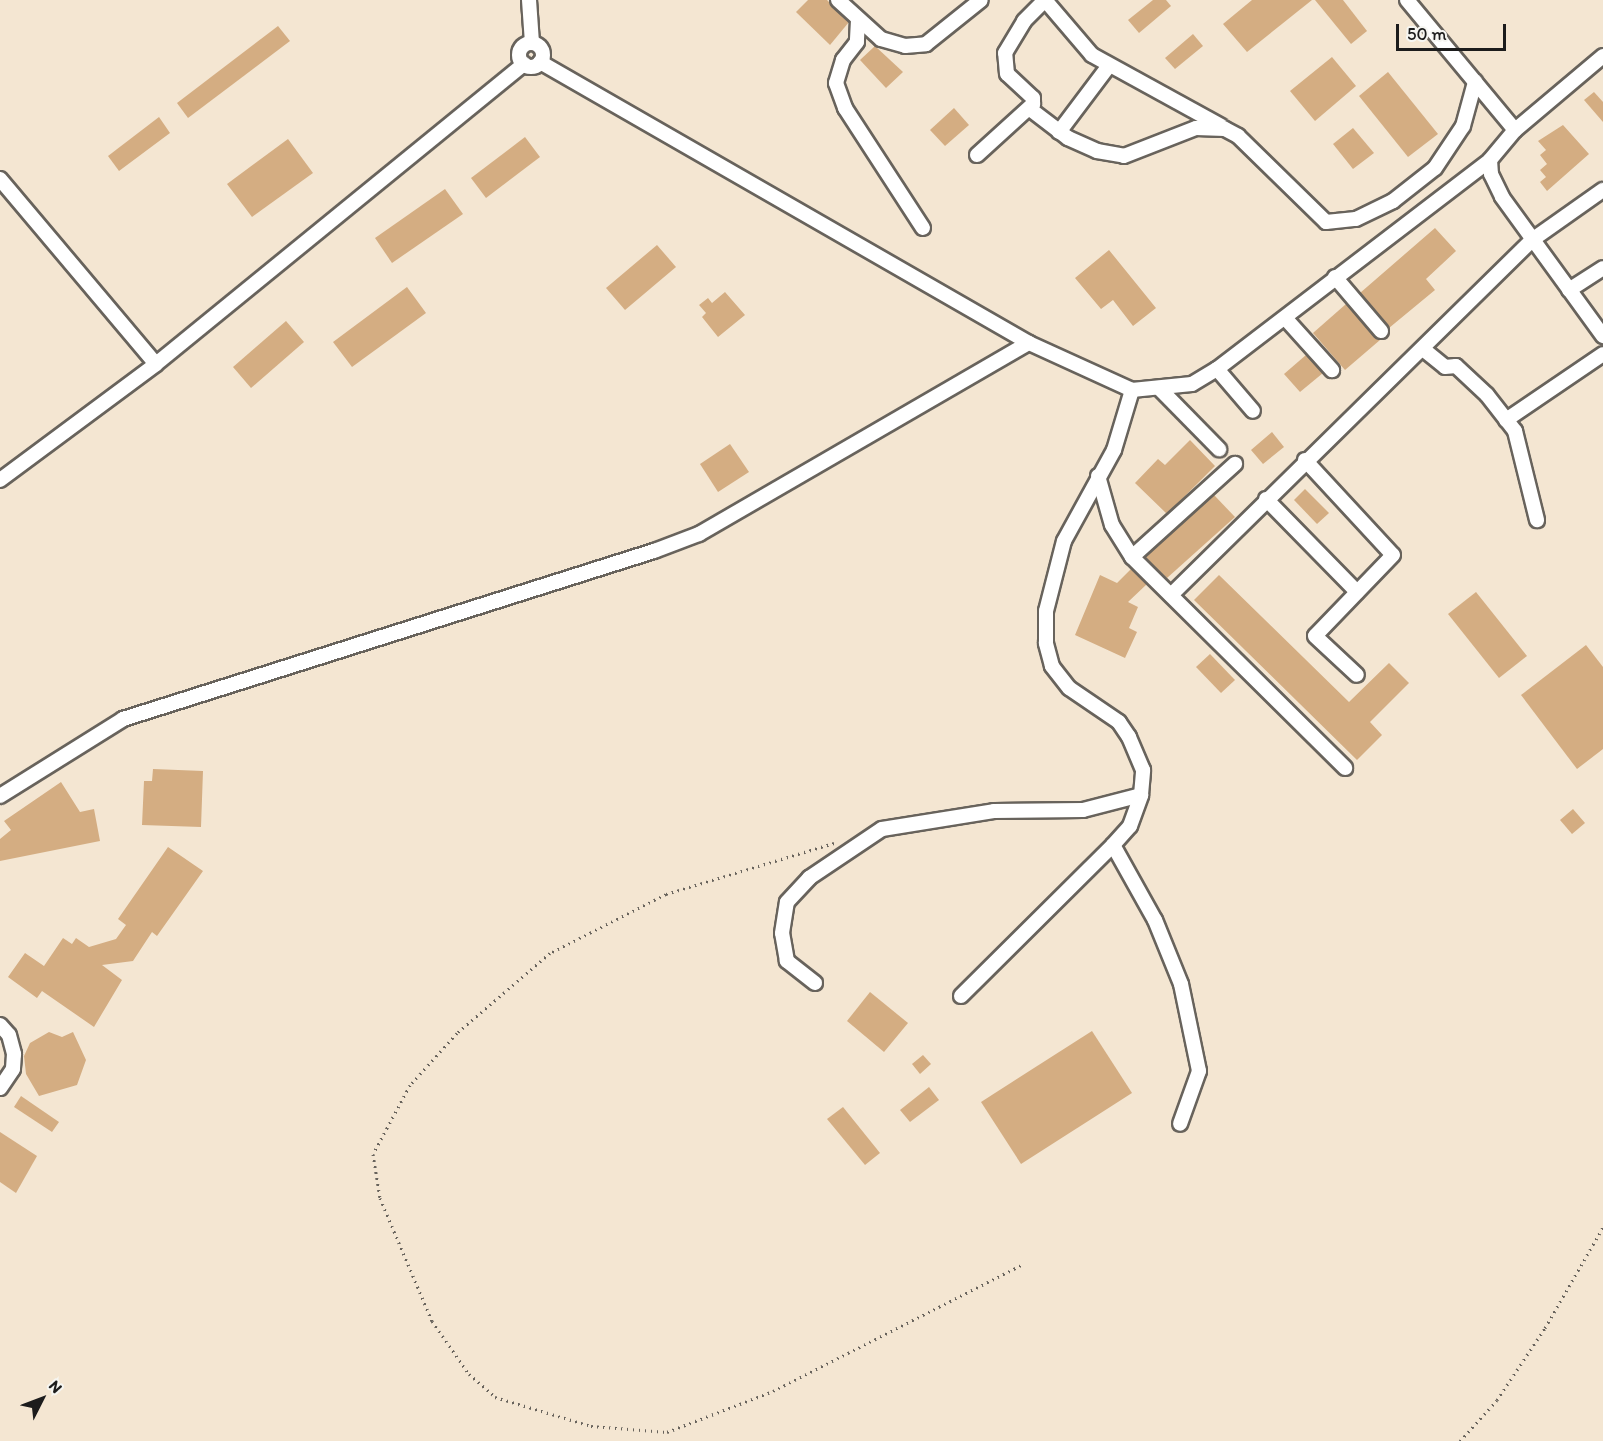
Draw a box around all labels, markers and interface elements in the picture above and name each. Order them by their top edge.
scale bar [1399,12,1508,50]
text: 50 m [1407,23,1447,45]
north arrow [12,1369,72,1429]
text: N [45,1376,66,1397]

